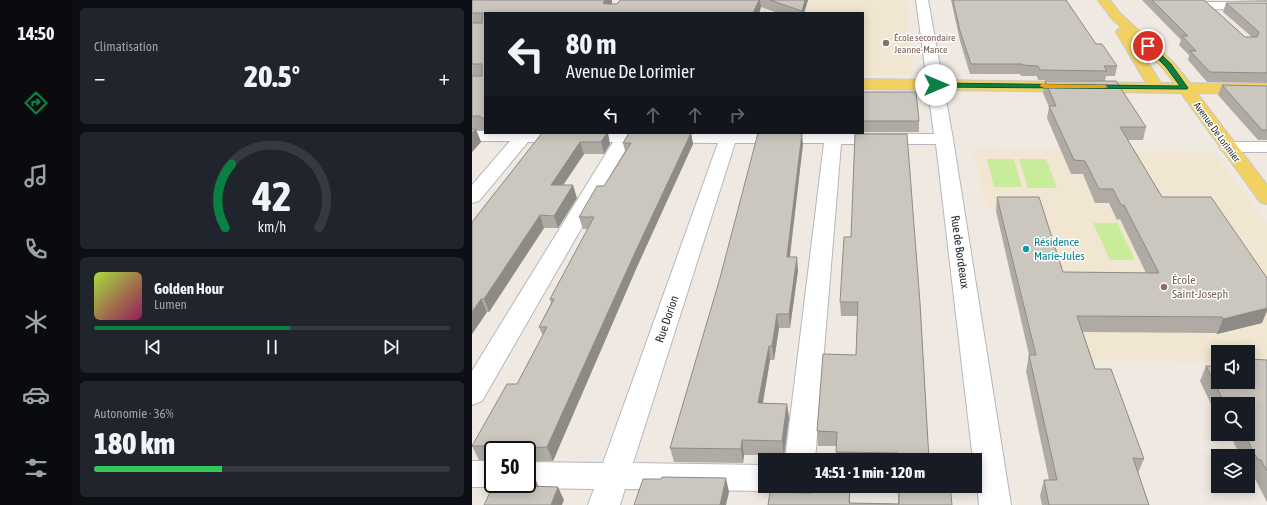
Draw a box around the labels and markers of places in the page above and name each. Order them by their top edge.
pin [1131,29,1165,63]
place label: École secondaire Jeanne-Mance [894,32,956,55]
marker: École secondaire Jeanne-Mance [881,38,891,48]
place label: Résidence Marie-Jules [1034,235,1085,263]
marker: Résidence Marie-Jules [1021,244,1031,254]
place label: École Saint-Joseph [1172,273,1228,301]
marker: École Saint-Joseph [1159,282,1169,292]

